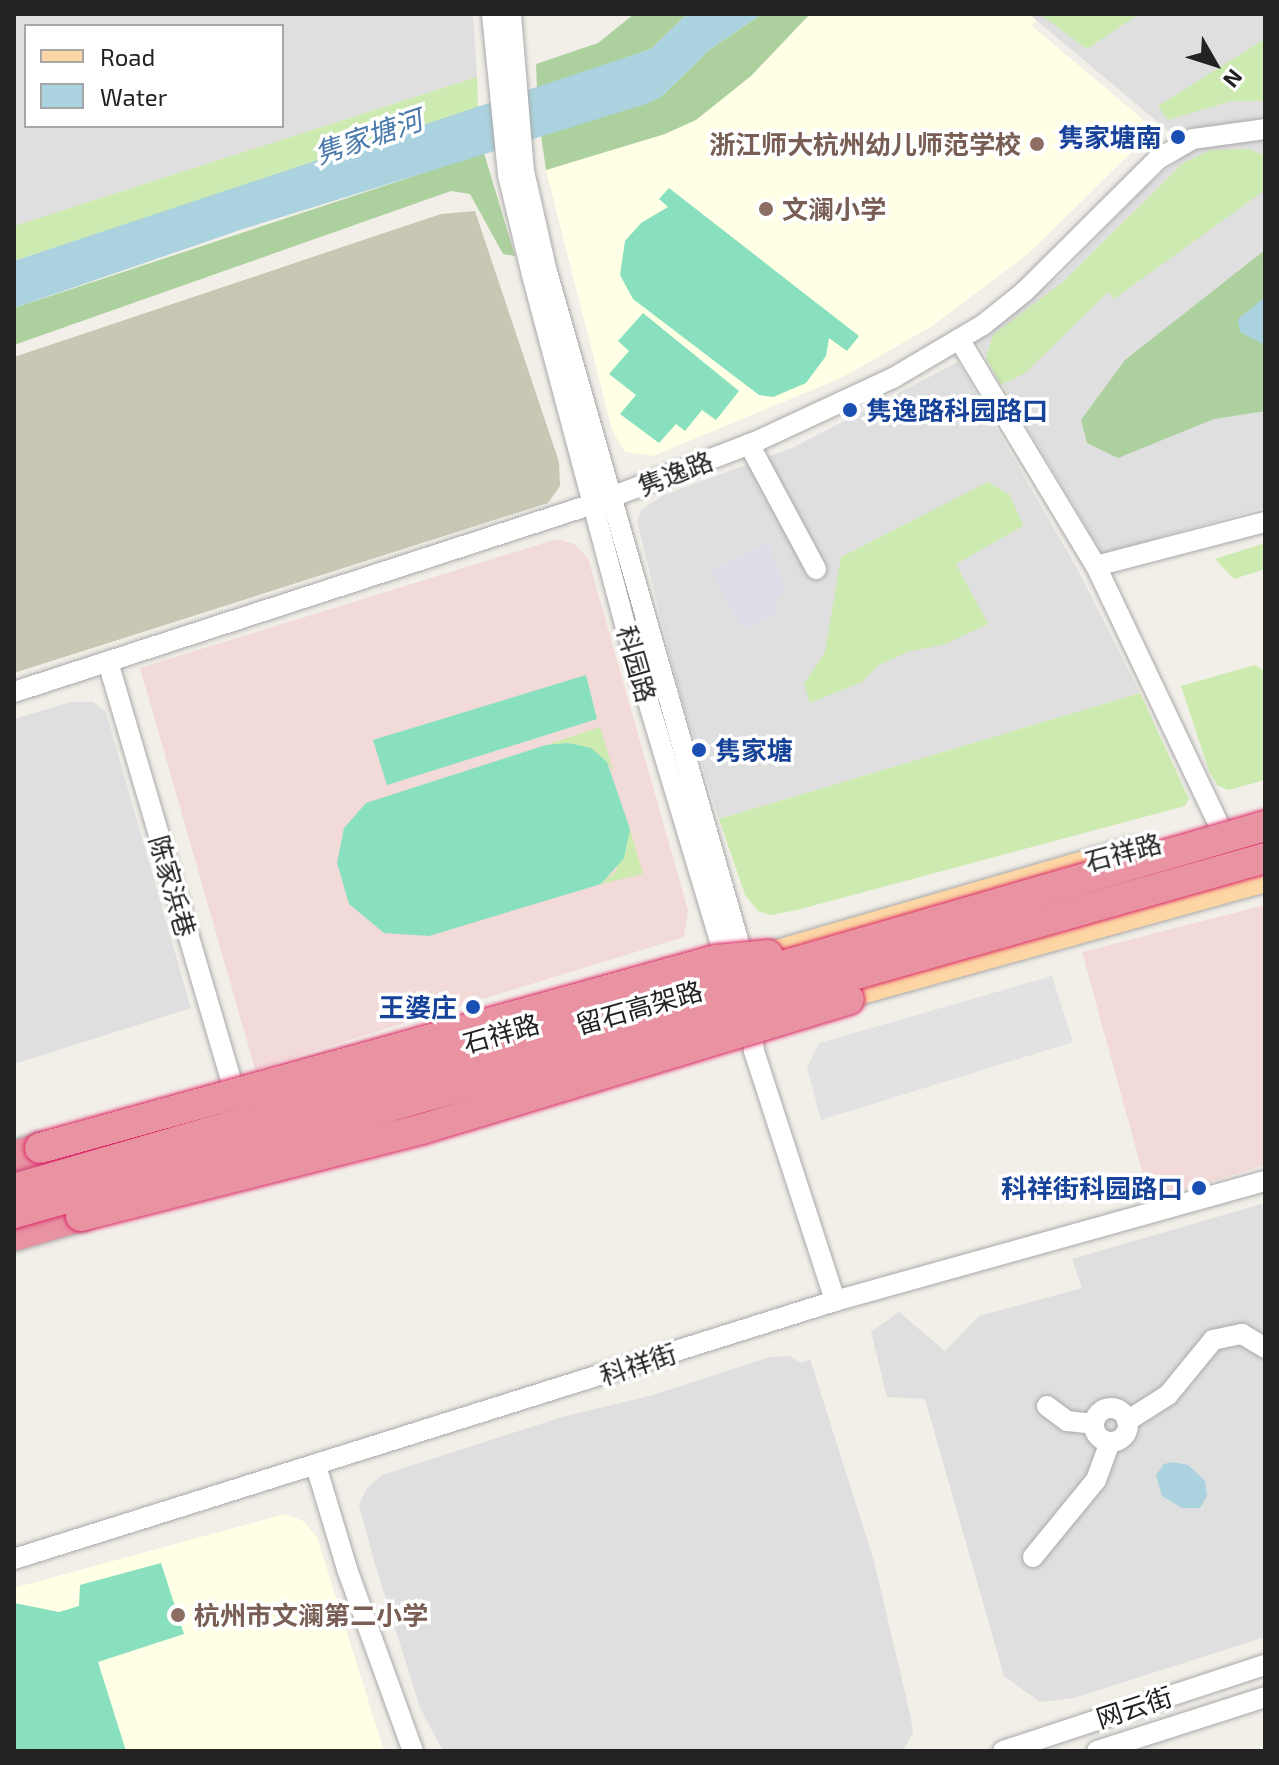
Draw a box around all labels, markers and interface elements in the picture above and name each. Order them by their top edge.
legend [24,24,284,128]
north arrow [1175,24,1255,104]
text: Road [100,42,155,71]
text: N [1219,65,1249,93]
text: Water [100,82,167,111]
water label: 隽家塘河 [310,102,426,170]
place label: 隽家塘南 [1058,121,1162,153]
place label: 浙江师大杭州幼儿师范学校 [709,128,1021,160]
marker: 隽家塘南 [1169,128,1187,146]
marker: 浙江师大杭州幼儿师范学校 [1028,135,1046,153]
place label: 文澜小学 [782,193,886,225]
marker: 文澜小学 [757,200,775,218]
place label: 隽逸路科园路口 [866,394,1048,426]
marker: 隽逸路科园路口 [841,401,859,419]
street label: 隽逸路 [633,444,717,502]
street label: 科园路 [611,622,663,706]
place label: 隽家塘 [715,734,793,766]
marker: 隽家塘 [690,741,708,759]
street label: 石祥路 [1081,827,1165,877]
street label: 陈家浜巷 [144,832,202,940]
street label: 留石高架路 [572,974,706,1040]
place label: 王婆庄 [379,991,457,1023]
marker: 王婆庄 [464,998,482,1016]
street label: 石祥路 [459,1007,543,1059]
place label: 科祥街科园路口 [1001,1172,1183,1204]
marker: 科祥街科园路口 [1190,1179,1208,1197]
street label: 科祥街 [596,1337,680,1391]
place label: 杭州市文澜第二小学 [194,1599,428,1631]
marker: 杭州市文澜第二小学 [169,1606,187,1624]
street label: 网云街 [1092,1680,1176,1734]

